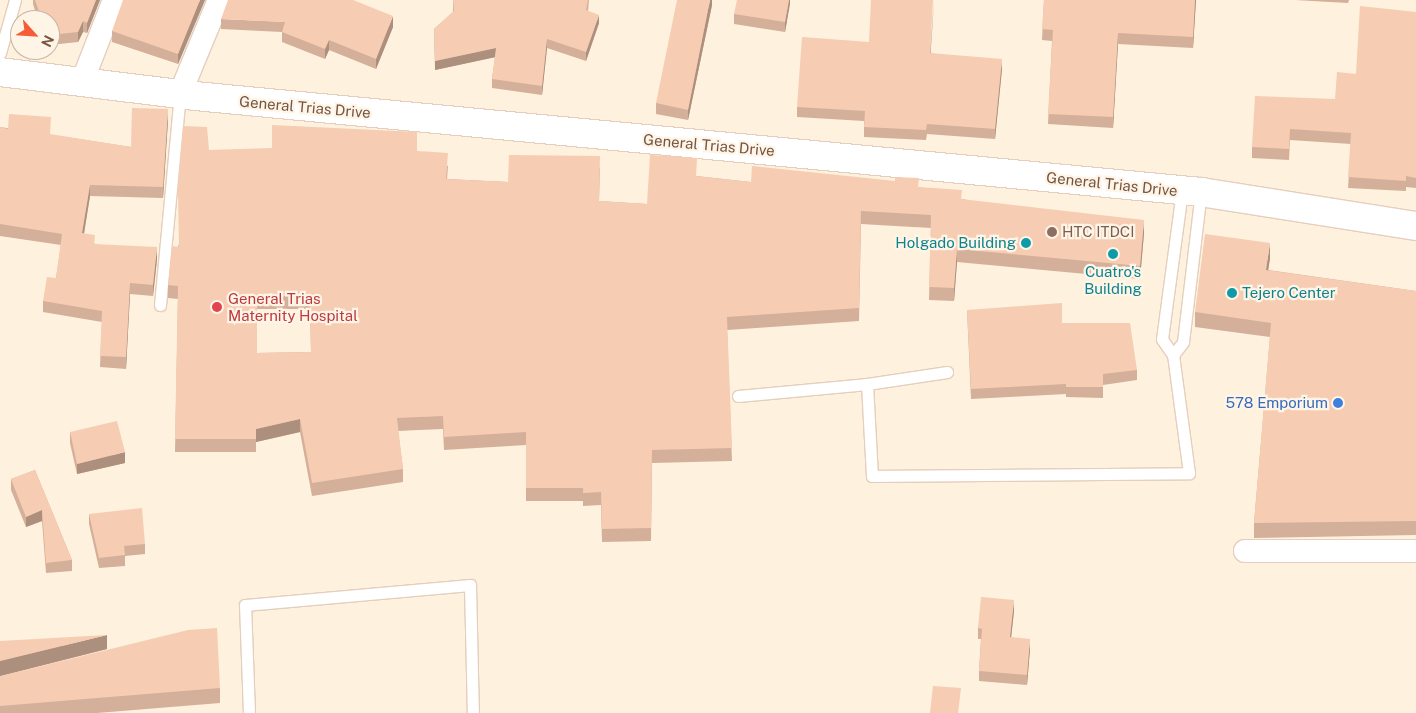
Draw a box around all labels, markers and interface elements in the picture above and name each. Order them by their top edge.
north arrow [10,10,60,60]
text: N [38,33,57,50]
street label: General Trias Drive [238,92,372,122]
street label: General Trias Drive [642,130,776,160]
street label: General Trias Drive [1045,168,1179,200]
place label: HTC ITDCI [1062,223,1134,241]
marker: HTC ITDCI [1046,226,1058,238]
place label: Holgado Building [895,234,1016,252]
marker: Holgado Building [1020,237,1032,249]
marker: Cuatro's Building [1107,248,1119,260]
place label: Cuatro's Building [1084,262,1142,297]
place label: Tejero Center [1242,284,1336,302]
marker: Tejero Center [1226,287,1238,299]
place label: General Trias Maternity Hospital [228,289,358,324]
marker: General Trias Maternity Hospital [210,300,224,314]
place label: 578 Emporium [1225,394,1328,412]
marker: 578 Emporium [1332,397,1344,409]

